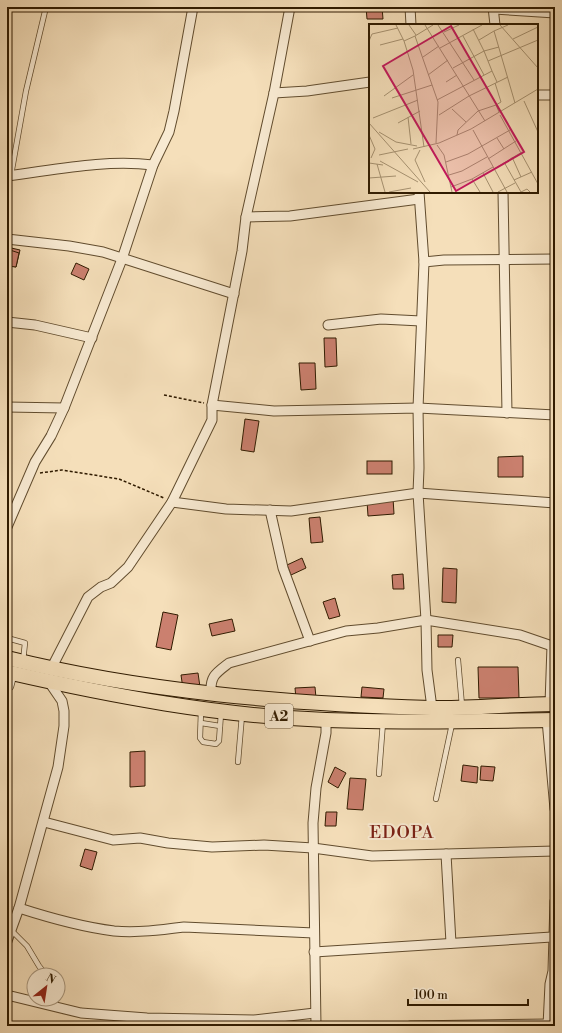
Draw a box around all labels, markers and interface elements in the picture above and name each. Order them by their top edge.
inset map [369,24,538,193]
road number: A2 [265,704,293,728]
district label: EDOPA [370,822,434,844]
north arrow [26,967,66,1007]
text: N [43,971,58,988]
scale bar [408,981,528,1007]
text: 100 m [414,988,448,1003]

